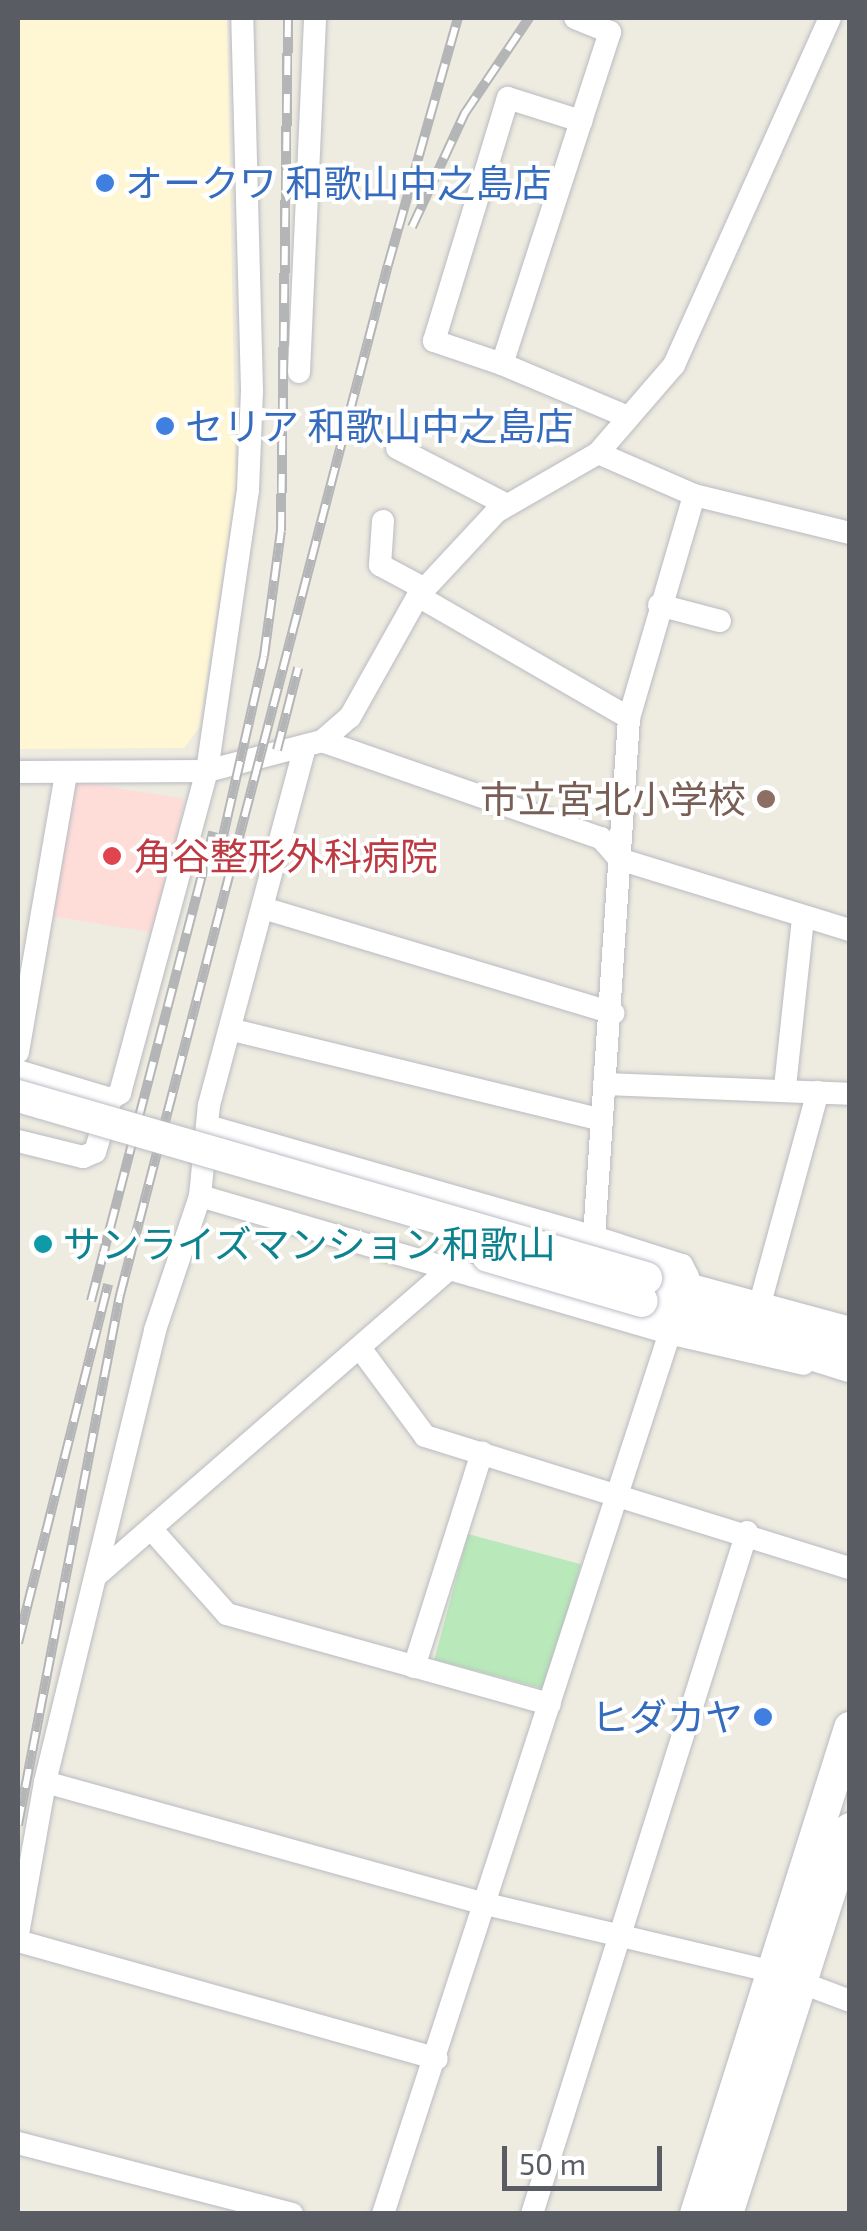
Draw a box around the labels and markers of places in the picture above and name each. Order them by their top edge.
place label: オークワ 和歌山中之島店 [125,160,551,206]
marker: オークワ 和歌山中之島店 [94,172,116,194]
place label: セリア 和歌山中之島店 [185,403,573,449]
marker: セリア 和歌山中之島店 [154,415,176,437]
place label: 市立宮北小学校 [480,776,746,822]
marker: 市立宮北小学校 [755,788,777,810]
place label: 角谷整形外科病院 [134,833,438,879]
marker: 角谷整形外科病院 [99,843,125,869]
place label: サンライズマンション和歌山 [63,1221,557,1267]
marker: サンライズマンション和歌山 [32,1233,54,1255]
place label: ヒダカヤ [591,1694,743,1740]
marker: ヒダカヤ [752,1706,774,1728]

